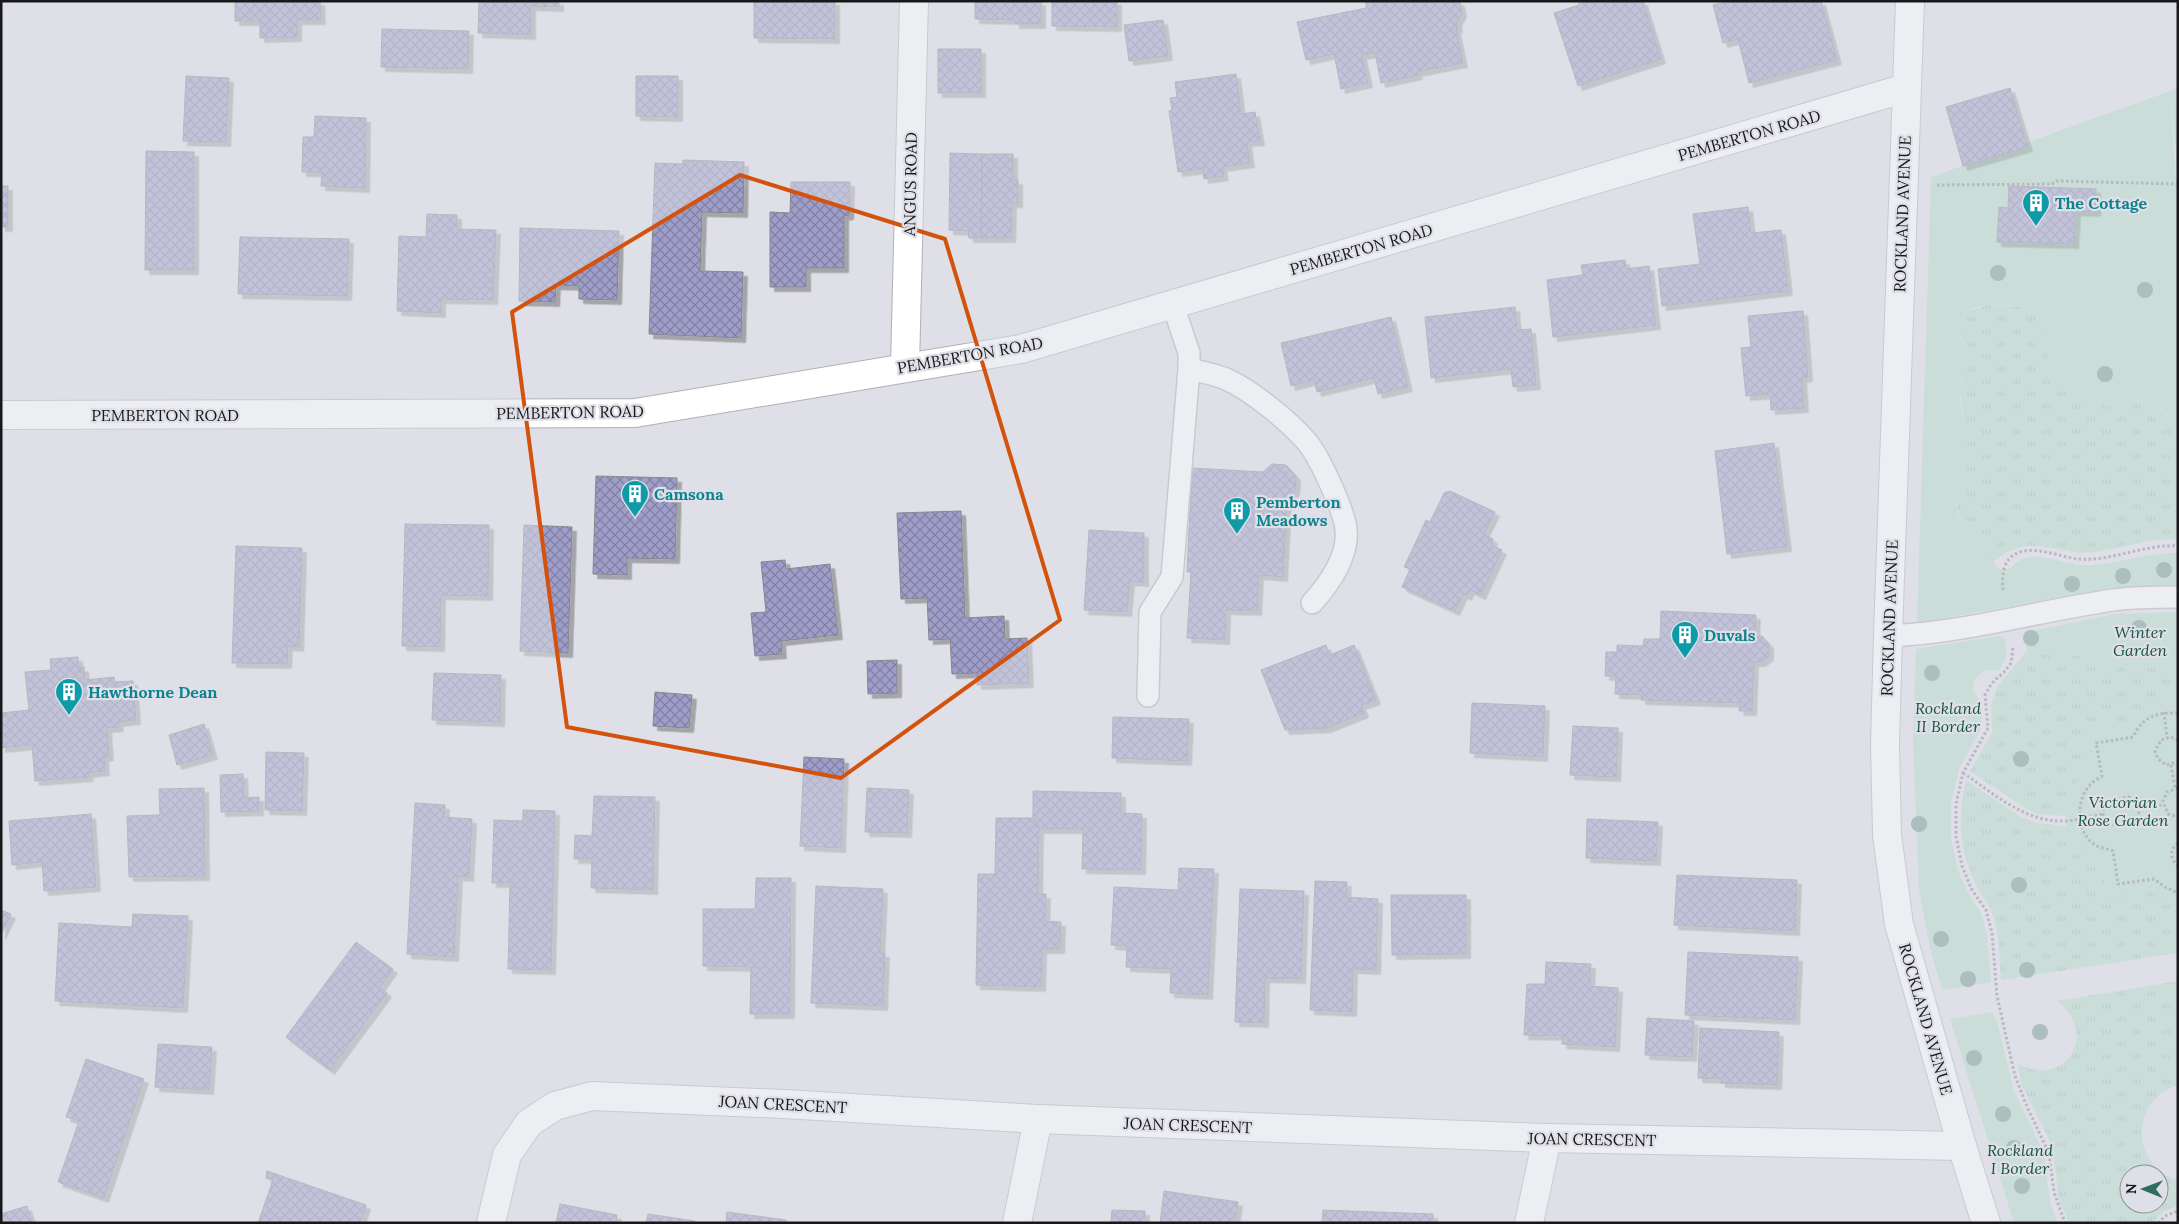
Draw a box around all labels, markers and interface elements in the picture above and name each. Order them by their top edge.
street label: PEMBERTON ROAD [1675,105,1823,165]
street label: ANGUS ROAD [899,132,921,237]
street label: ROCKLAND AVENUE [1889,135,1915,293]
building icon: The Cottage [2021,188,2051,227]
place label: The Cottage [2055,193,2148,213]
street label: PEMBERTON ROAD [1287,219,1435,279]
street label: PEMBERTON ROAD [896,332,1045,378]
street label: PEMBERTON ROAD [496,401,644,423]
street label: PEMBERTON ROAD [91,405,239,425]
building icon: Camsona [620,479,650,518]
place label: Camsona [654,484,724,504]
place label: Pemberton Meadows [1256,492,1341,530]
building icon: Pemberton Meadows [1222,496,1252,535]
street label: ROCKLAND AVENUE [1876,539,1902,697]
building icon: Duvals [1670,620,1700,659]
park label: Winter Garden [2113,622,2167,660]
place label: Duvals [1704,625,1756,645]
building icon: Hawthorne Dean [54,677,84,716]
place label: Hawthorne Dean [88,682,218,702]
park label: Rockland II Border [1915,698,1981,736]
park label: Victorian Rose Garden [2077,792,2169,830]
street label: ROCKLAND AVENUE [1895,941,1957,1097]
street label: JOAN CRESCENT [717,1091,848,1117]
street label: JOAN CRESCENT [1122,1113,1253,1137]
street label: JOAN CRESCENT [1527,1128,1656,1150]
park label: Rockland I Border [1987,1140,2053,1178]
north arrow [2119,1164,2169,1214]
text: N [2122,1183,2140,1194]

